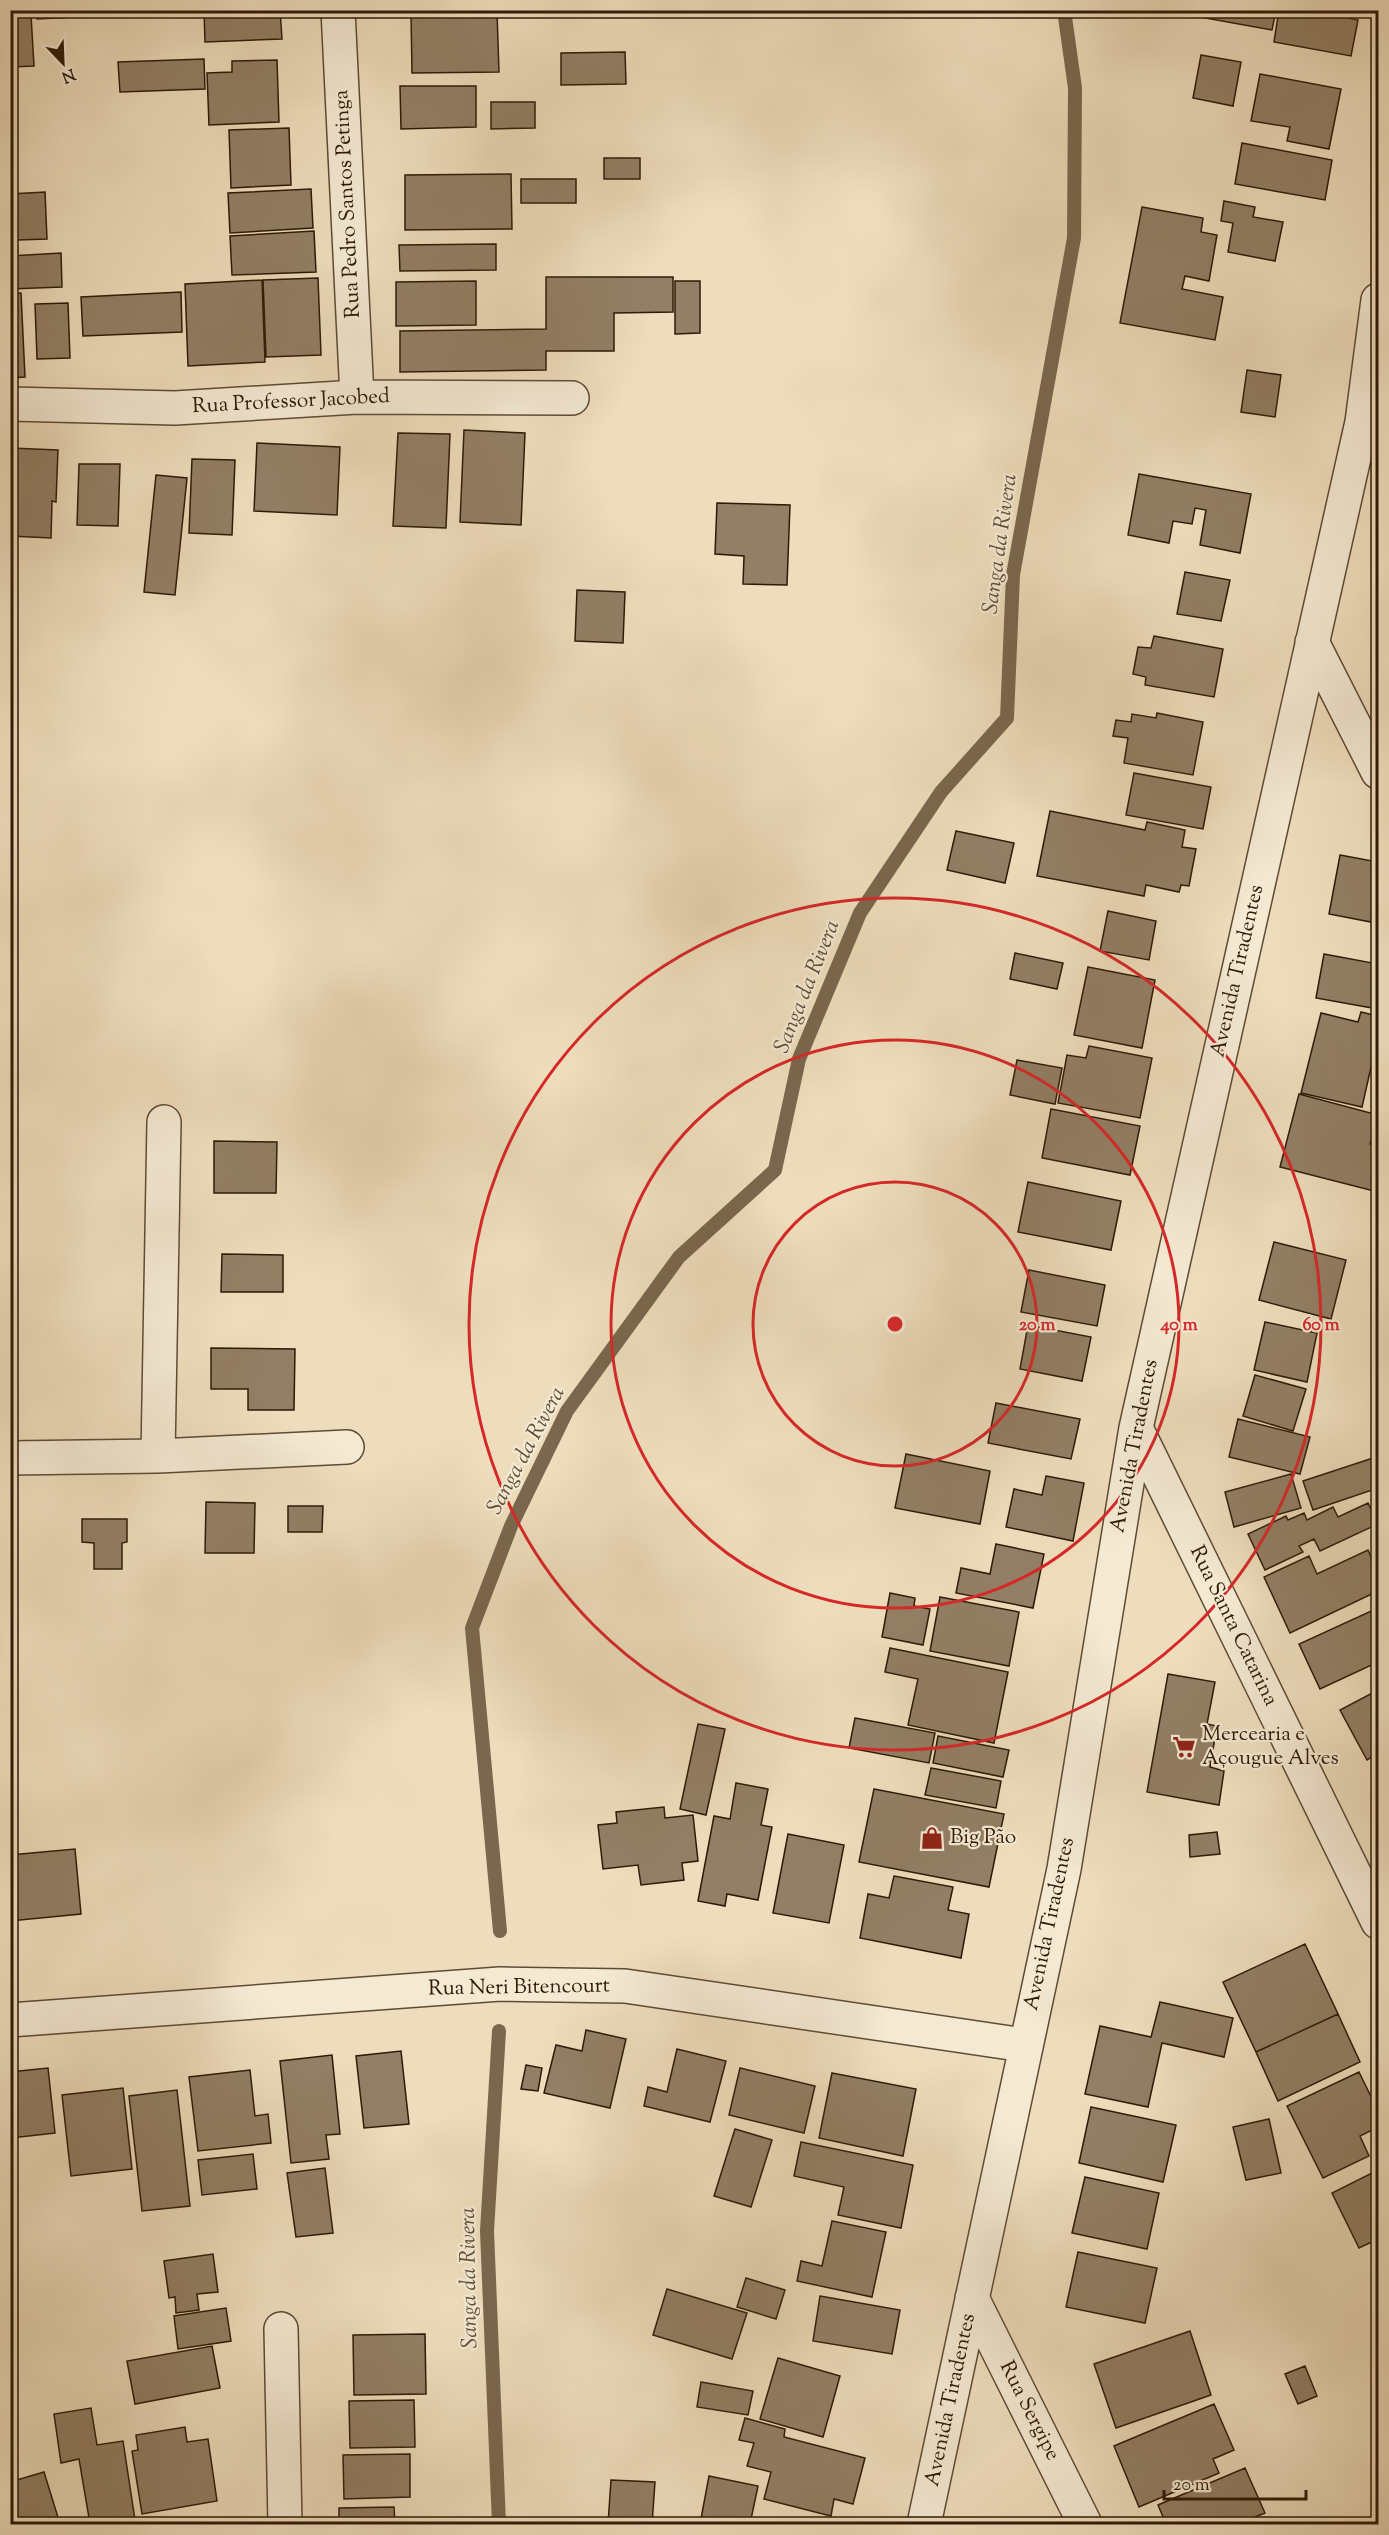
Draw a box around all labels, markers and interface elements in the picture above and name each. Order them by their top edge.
north arrow [33,33,93,93]
text: N [57,61,78,88]
street label: Rua Pedro Santos Petinga [327,89,369,319]
street label: Rua Professor Jacobed [191,382,391,422]
water label: Sanga da Rivera [975,472,1027,616]
street label: Avenida Tiradentes [1204,882,1272,1060]
water label: Sanga da Rivera [767,916,849,1058]
text: 20 m [1019,1313,1055,1339]
text: 40 m [1159,1313,1198,1339]
text: 60 m [1302,1313,1340,1339]
centre of rings [885,1314,905,1334]
street label: Avenida Tiradentes [1103,1357,1167,1535]
water label: Sanga da Rivera [480,1381,574,1521]
street label: Rua Santa Catarina [1181,1541,1285,1712]
place label: Mercearia e Açougue Alves [1202,1720,1339,1774]
supermarket icon: Mercearia e Açougue Alves [1171,1734,1197,1760]
place label: Big Pão [950,1823,1016,1853]
shop icon: Big Pão [919,1825,945,1851]
street label: Avenida Tiradentes [1017,1835,1083,2013]
street label: Rua Neri Bitencourt [428,1971,610,2005]
water label: Sanga da Rivera [453,2207,487,2349]
street label: Avenida Tiradentes [918,2311,984,2489]
street label: Rua Sergipe [991,2356,1067,2466]
scale bar [1164,2463,1306,2501]
text: 20 m [1173,2473,1210,2499]

